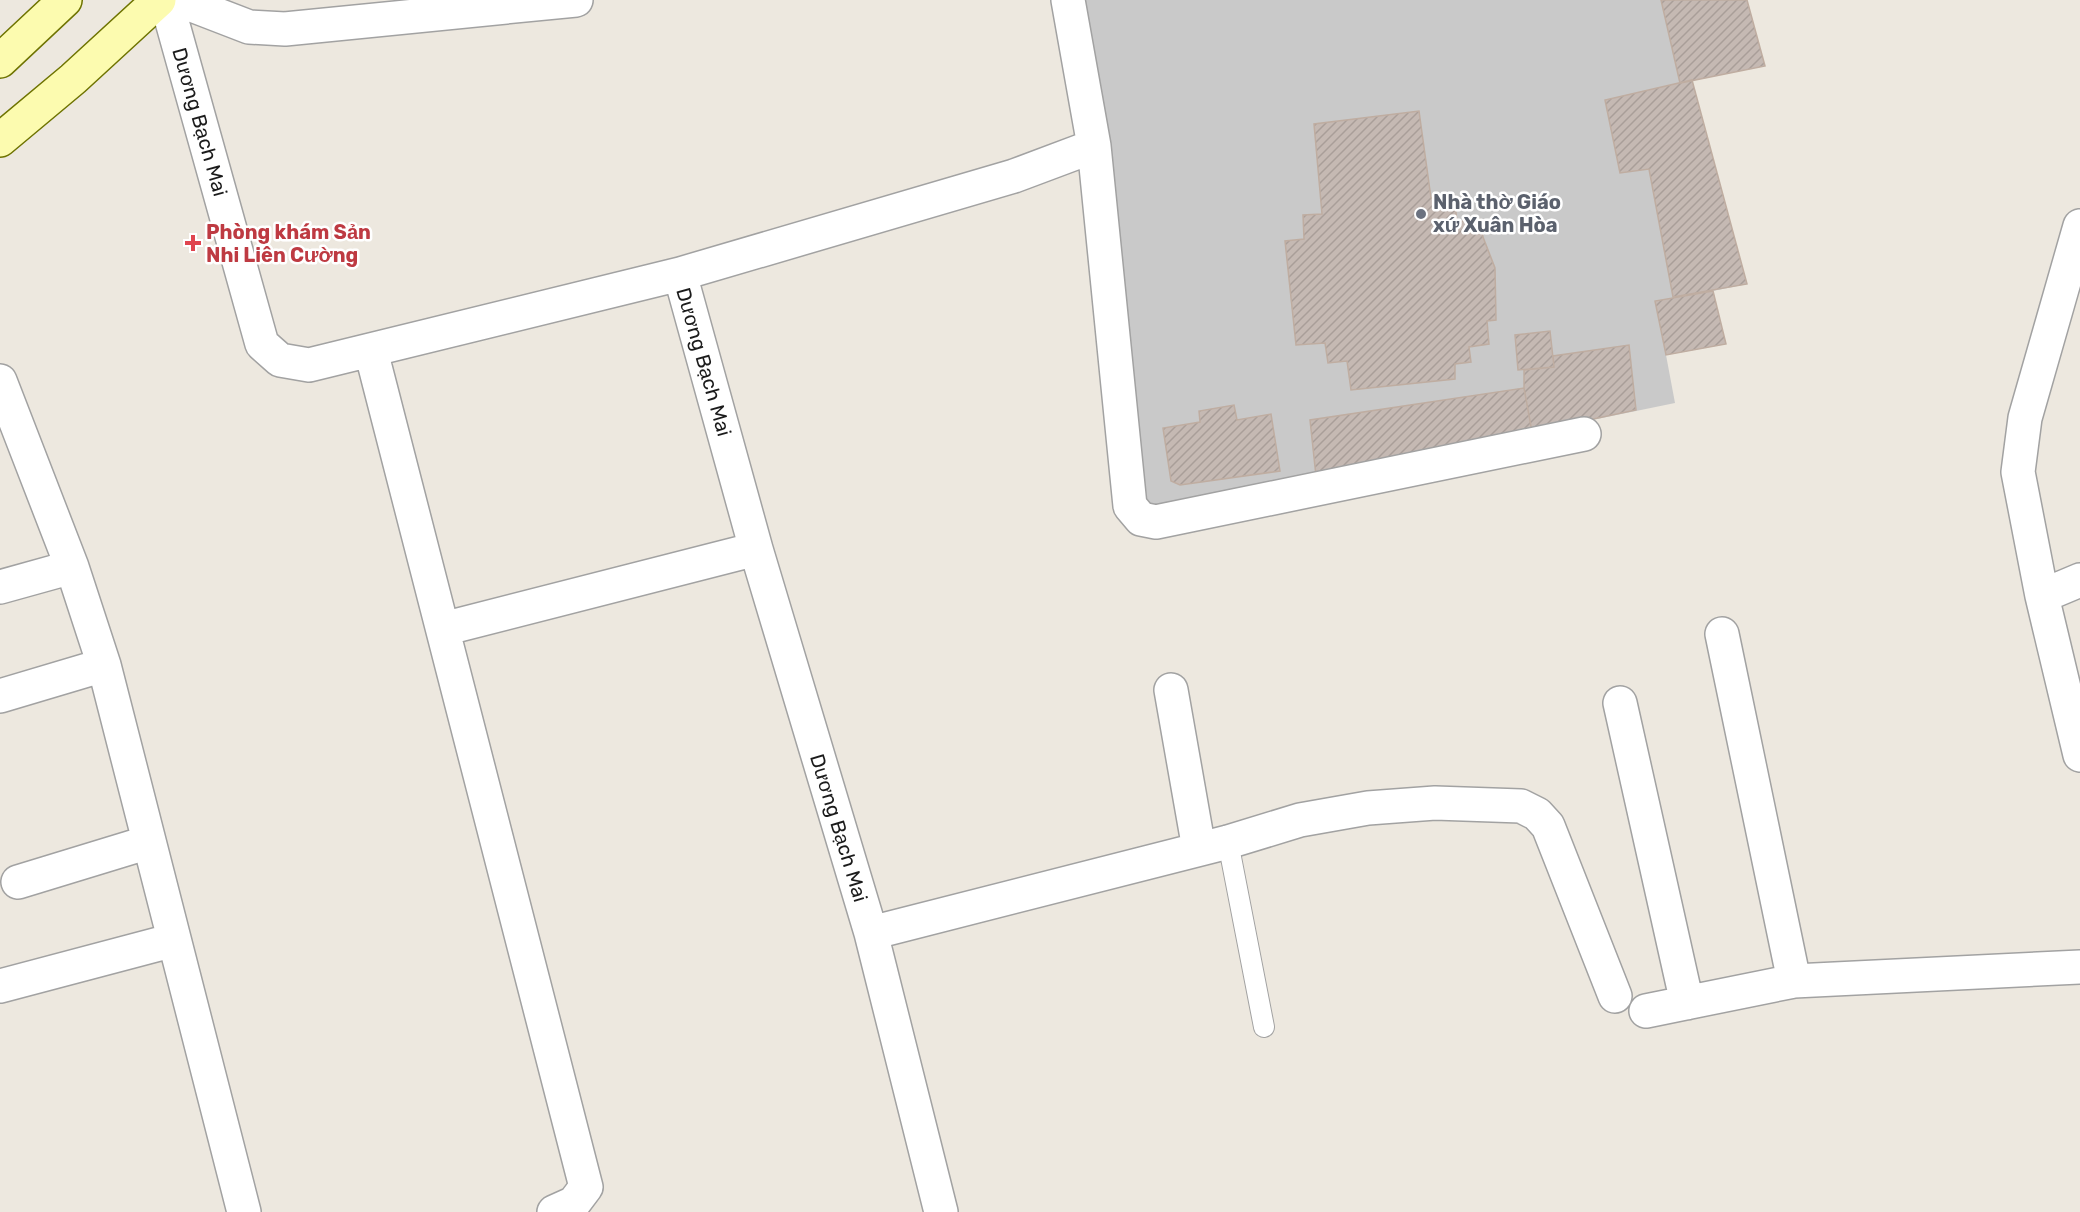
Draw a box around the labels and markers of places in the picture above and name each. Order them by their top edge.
place label: Nhà thờ Giáo xứ Xuân Hòa [1433,190,1561,237]
marker: Nhà thờ Giáo xứ Xuân Hòa [1414,207,1428,221]
place label: Phòng khám Sản Nhi Liên Cường [206,220,371,267]
marker: Phòng khám Sản Nhi Liên Cường [184,234,202,252]

